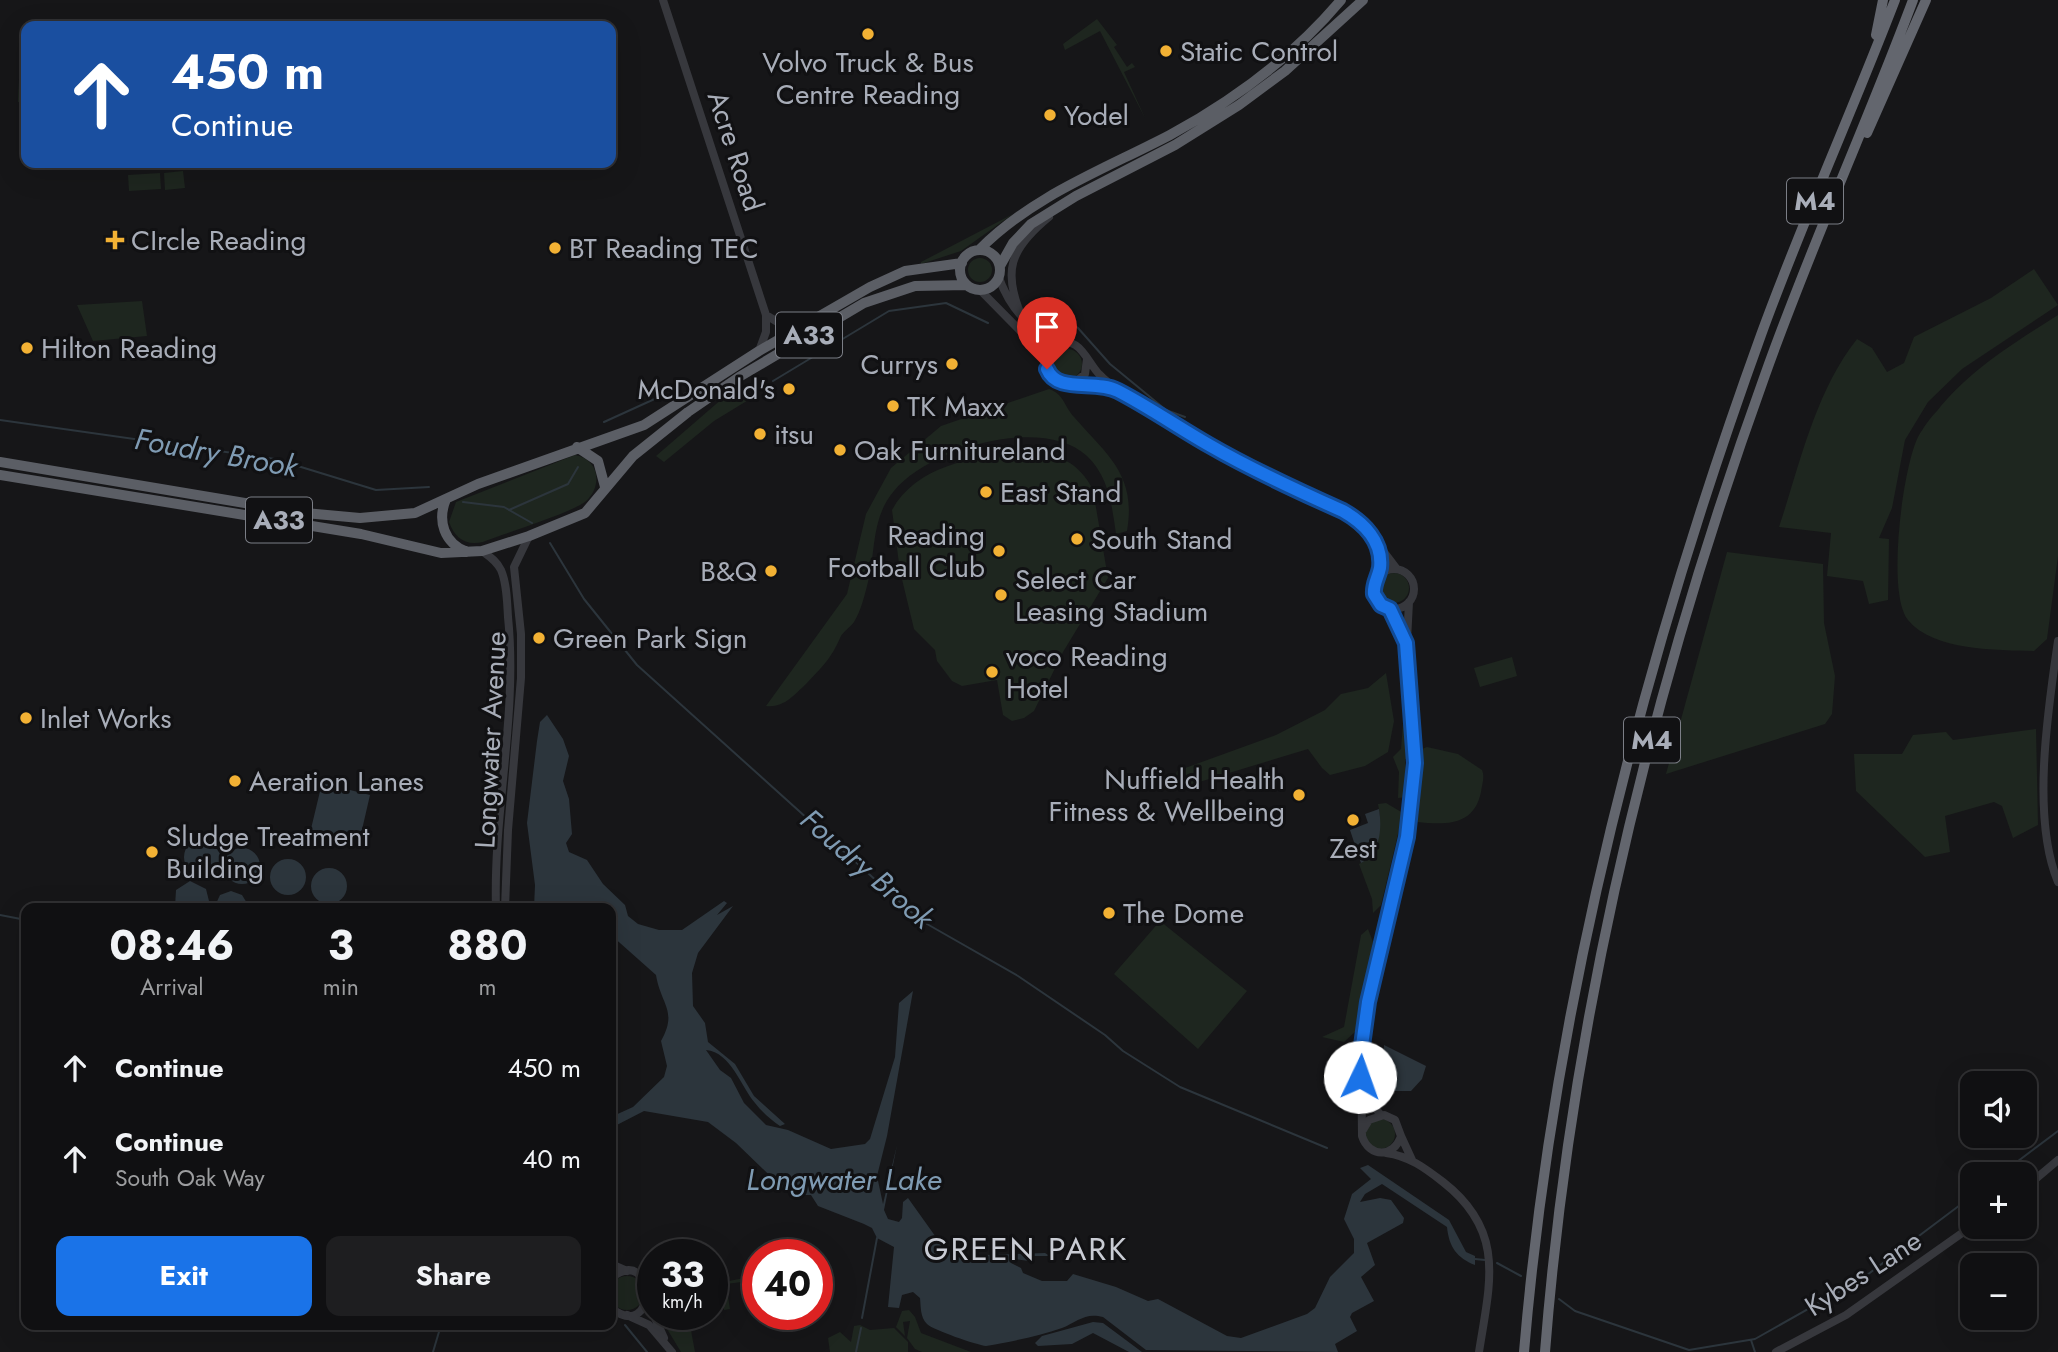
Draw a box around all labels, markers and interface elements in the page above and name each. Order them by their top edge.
marker: Volvo Truck & Bus Centre Reading [860,26,876,42]
place label: Static Control [1180,31,1338,72]
text: 450 m [171,37,324,107]
place label: Volvo Truck & Bus Centre Reading [762,42,974,115]
marker: Static Control [1158,43,1174,59]
icon: ahead [56,49,147,140]
street label: Acre Road [697,86,774,217]
place label: Yodel [1064,95,1129,136]
text: Continue [171,102,293,148]
marker: Yodel [1042,107,1058,123]
road number: M4 [1787,178,1843,224]
place label: CIrcle Reading [131,220,306,261]
place label: BT Reading TEC [569,228,759,269]
marker: CIrcle Reading [105,230,125,250]
marker: BT Reading TEC [547,240,563,256]
pin [1017,297,1077,369]
icon: arrive [1028,308,1066,346]
road number: A33 [776,312,842,358]
place label: Hilton Reading [41,328,217,369]
marker: Hilton Reading [19,340,35,356]
place label: Currys [860,344,938,385]
marker: Currys [944,356,960,372]
place label: McDonald's [638,369,775,410]
marker: McDonald's [781,381,797,397]
place label: TK Maxx [907,386,1005,427]
marker: TK Maxx [885,398,901,414]
place label: itsu [774,414,814,455]
water label: Foudry Brook [131,417,302,488]
marker: itsu [752,426,768,442]
place label: Oak Furnitureland [854,430,1066,471]
marker: Oak Furnitureland [832,442,848,458]
place label: East Stand [1000,472,1121,513]
marker: East Stand [978,484,994,500]
road number: A33 [246,498,312,542]
place label: Reading Football Club [828,515,985,588]
place label: South Stand [1091,519,1232,560]
marker: South Stand [1069,531,1085,547]
marker: Reading Football Club [991,543,1007,559]
place label: B&Q [700,551,758,592]
place label: Select Car Leasing Stadium [1015,559,1208,632]
marker: B&Q [763,563,779,579]
marker: Select Car Leasing Stadium [993,587,1009,603]
place label: Green Park Sign [553,618,747,659]
street label: Longwater Avenue [464,630,517,850]
marker: Green Park Sign [531,630,547,646]
place label: voco Reading Hotel [1006,636,1168,709]
marker: voco Reading Hotel [984,664,1000,680]
place label: Inlet Works [40,698,172,739]
marker: Inlet Works [18,710,34,726]
road number: M4 [1624,718,1680,762]
place label: Nuffield Health Fitness & Wellbeing [1049,759,1285,832]
place label: Aeration Lanes [249,761,424,802]
marker: Aeration Lanes [227,773,243,789]
marker: Nuffield Health Fitness & Wellbeing [1291,787,1307,803]
water label: Foudry Brook [791,798,944,940]
marker: Zest [1345,812,1361,828]
place label: Sludge Treatment Building [166,816,370,889]
place label: Zest [1330,828,1377,869]
marker: Sludge Treatment Building [144,844,160,860]
place label: The Dome [1123,893,1244,934]
marker: The Dome [1101,905,1117,921]
text: 08:46 [109,915,234,976]
text: 3 [328,915,354,976]
text: 880 [447,915,528,976]
text: Arrival [140,970,204,1004]
text: min [323,970,359,1004]
text: m [478,970,496,1004]
position arrow [1323,1040,1397,1114]
icon: ahead [56,1049,94,1087]
text: Continue [115,1049,224,1087]
text: 450 m [507,1049,581,1087]
map controls [1960,1071,2037,1330]
button: sound [1960,1071,2037,1148]
text: Continue [115,1123,224,1161]
icon: ahead [56,1140,94,1178]
text: 40 m [522,1140,581,1178]
water label: Longwater Lake [746,1158,942,1201]
text: South Oak Way [115,1161,265,1195]
button: + [1960,1162,2037,1239]
street label: Kybes Lane [1797,1220,1930,1327]
district label: GREEN PARK [924,1226,1128,1272]
button: Exit [56,1236,312,1316]
button: Share [326,1236,581,1316]
speed limit sign: 40 [742,1239,833,1330]
text: 33 [661,1250,704,1300]
button: − [1960,1253,2037,1330]
text: km/h [662,1289,703,1315]

